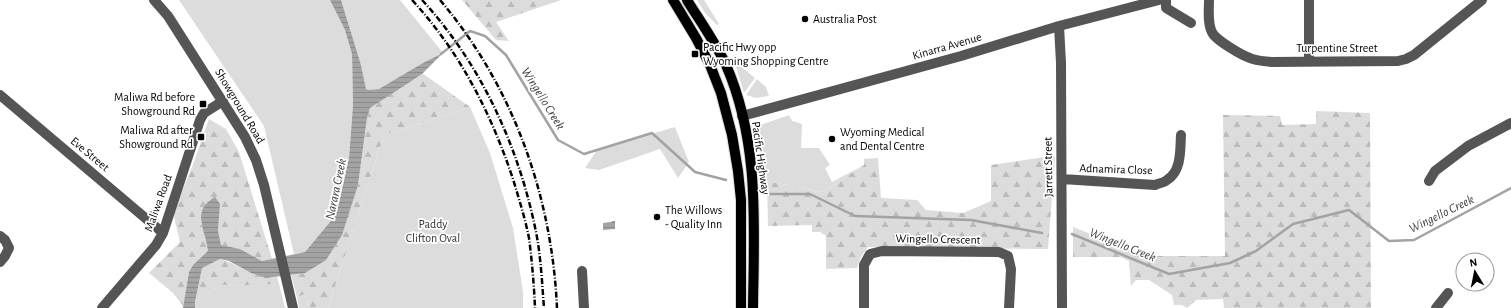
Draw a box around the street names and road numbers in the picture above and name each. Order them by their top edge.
street label: Kinarra Avenue [911,30,983,62]
street label: Turpentine Street [1296,42,1378,54]
street label: Showground Road [213,66,267,146]
street label: Pacific Highway [749,121,772,195]
street label: Eve Street [68,135,112,174]
street label: Jarrett Street [1041,137,1055,197]
street label: Adnamira Close [1079,162,1153,176]
street label: Maliwa Road [142,173,174,233]
street label: Wingello Crescent [895,232,981,246]

